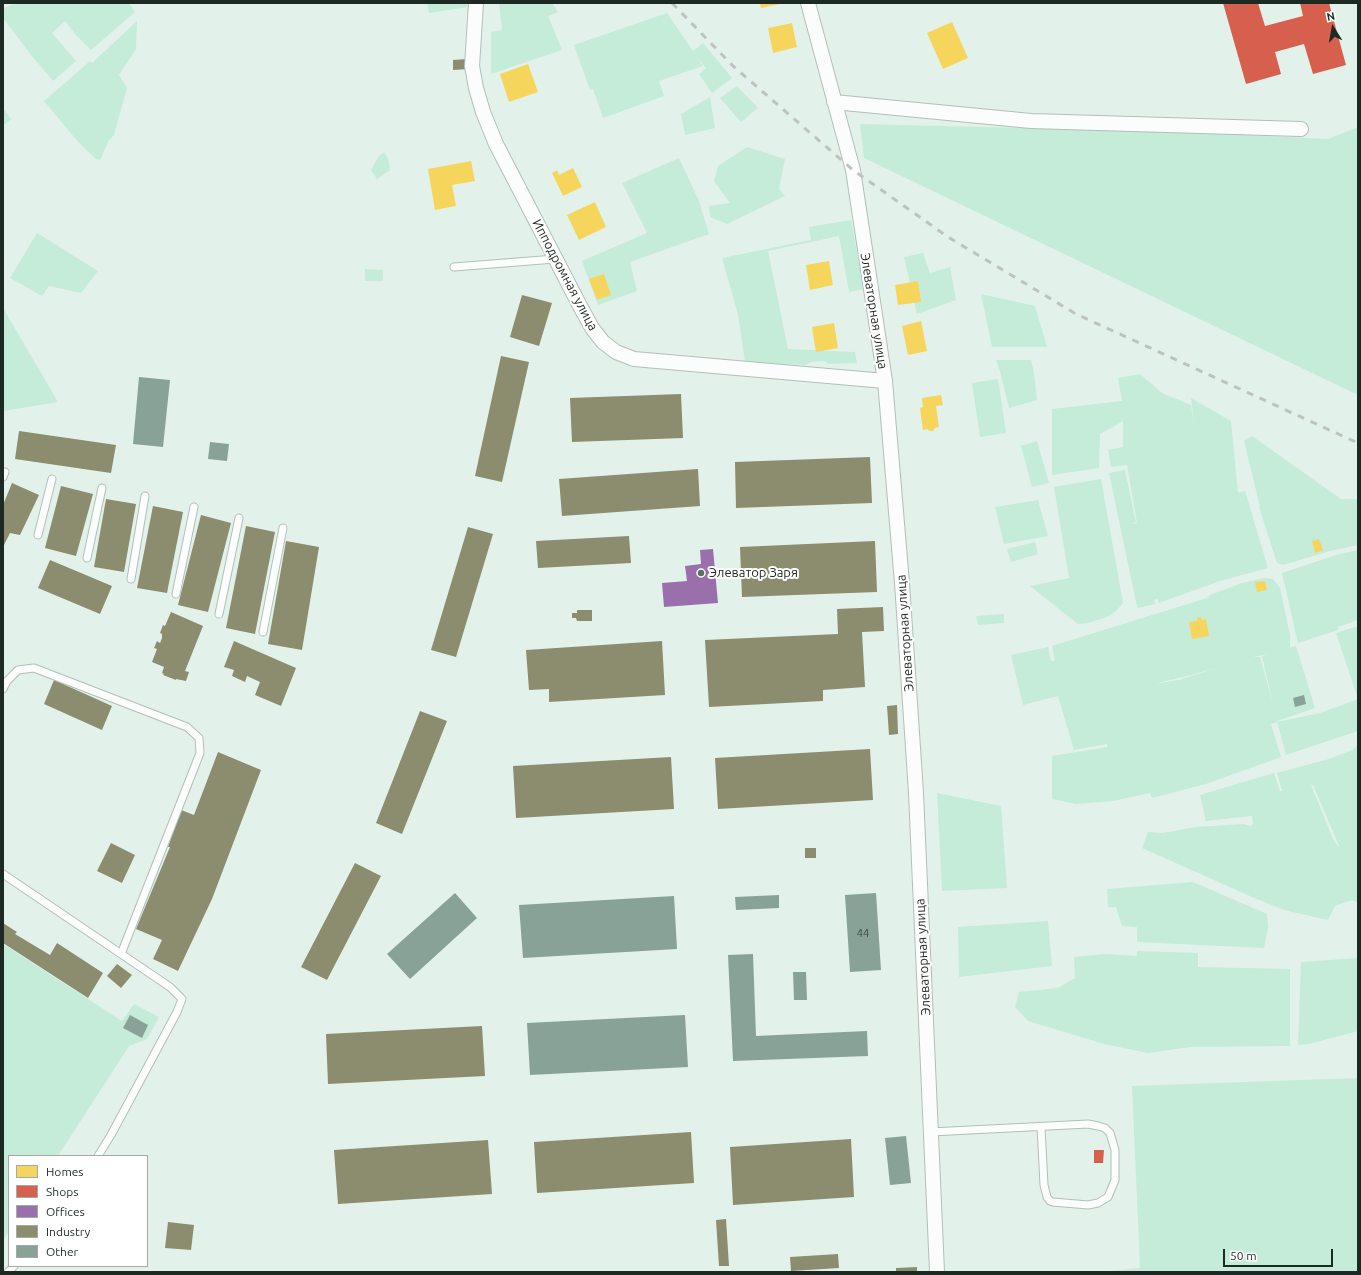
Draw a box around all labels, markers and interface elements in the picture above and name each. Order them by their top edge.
north arrow [1313,8,1353,48]
text: N [1326,10,1336,23]
street label: Ипподромная улица [529,217,601,333]
street label: Элеваторная улица [857,252,891,370]
place label: Элеватор Заря [709,565,798,581]
marker: Элеватор Заря [696,568,706,578]
street label: Элеваторная улица [893,574,917,692]
street label: Элеваторная улица [912,898,934,1016]
house number: 44 [857,926,869,940]
legend [8,1155,148,1267]
text: Homes [46,1165,84,1178]
text: Shops [46,1185,78,1198]
text: Offices [46,1205,85,1218]
text: Industry [46,1225,90,1238]
scale bar [1225,1241,1335,1267]
text: Other [46,1245,78,1258]
text: 50 m [1230,1249,1257,1262]

